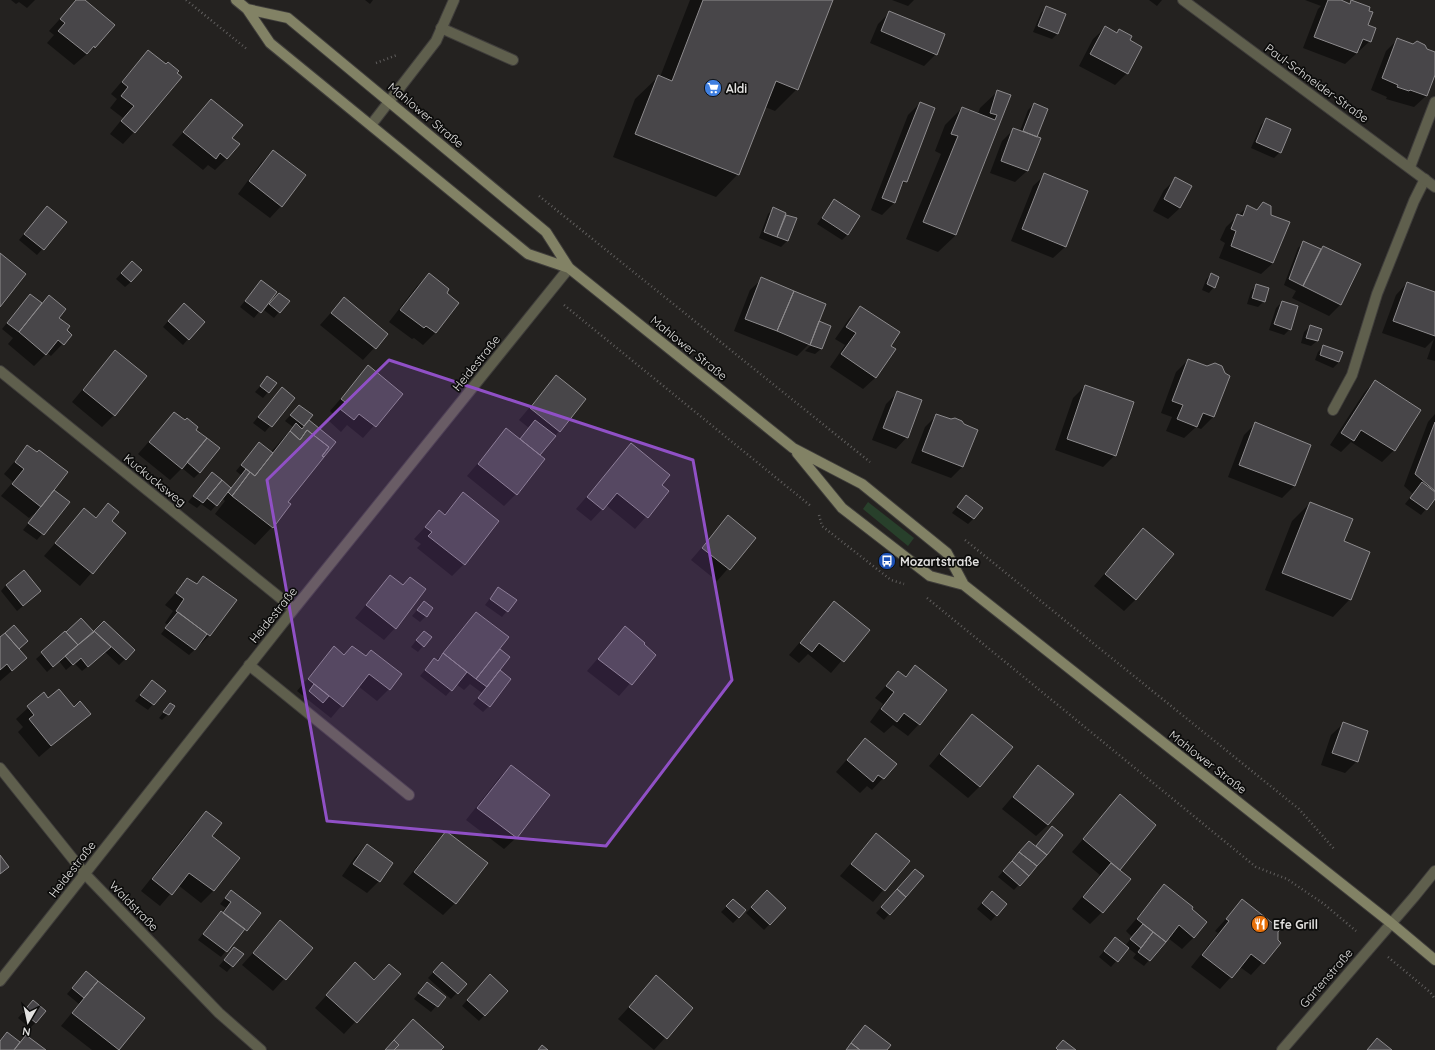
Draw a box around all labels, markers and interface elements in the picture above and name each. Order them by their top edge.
street label: Paul-Schneider-Straße [1262,40,1372,126]
supermarket icon: Aldi [703,78,723,98]
street label: Mahlower Straße [385,79,467,151]
place label: Aldi [726,81,747,96]
street label: Mahlower Straße [648,313,730,384]
street label: Heidestraße [449,332,503,394]
street label: Kuckucksweg [121,450,189,510]
bus stop icon: Mozartstraße [877,551,897,571]
place label: Mozartstraße [900,554,979,569]
street label: Heidestraße [246,584,300,646]
street label: Mahlower Straße [1166,727,1250,797]
street label: Heidestraße [45,838,99,900]
street label: Waldstraße [106,878,162,934]
restaurant icon: Efe Grill [1250,914,1270,934]
place label: Efe Grill [1273,917,1318,932]
street label: Gartenstraße [1296,945,1356,1011]
north arrow [8,1002,48,1042]
text: N [21,1024,32,1039]

